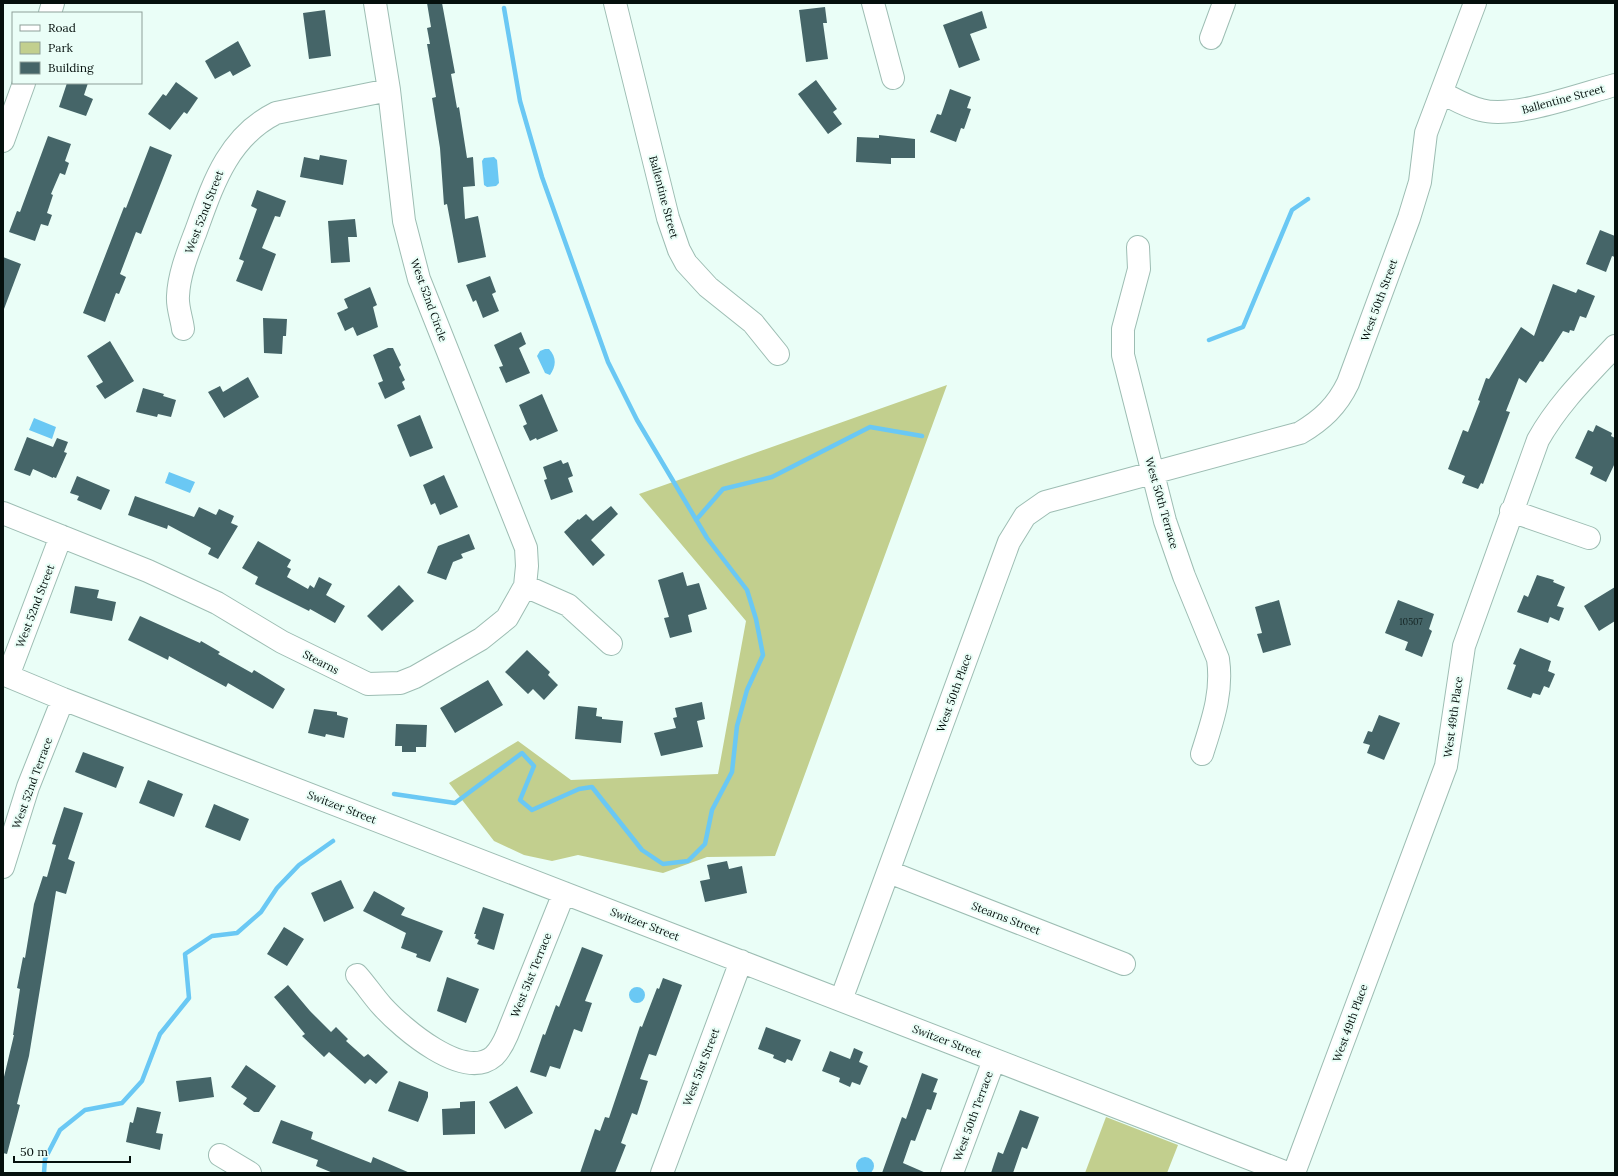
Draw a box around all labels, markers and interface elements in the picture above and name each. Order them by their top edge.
legend [12,12,142,84]
text: Road [48,20,76,35]
text: Park [48,40,74,55]
text: Building [48,60,94,75]
street label: Ballentine Street [1520,81,1607,117]
street label: Ballentine Street [646,154,682,241]
street label: West 52nd Street [182,168,227,256]
street label: West 50th Street [1358,256,1401,343]
street label: West 52nd Circle [408,257,450,343]
street label: West 50th Terrace [1142,456,1182,550]
street label: West 52nd Street [13,562,58,650]
house number: 10507 [1399,616,1423,627]
street label: Stearns [301,647,341,677]
street label: West 50th Place [933,652,975,734]
street label: West 49th Place [1440,675,1466,758]
street label: West 52nd Terrace [9,735,55,831]
street label: Switzer Street [305,787,379,827]
street label: Stearns Street [970,898,1043,938]
street label: Switzer Street [608,904,682,944]
street label: West 51st Terrace [508,930,554,1019]
street label: West 49th Place [1329,982,1371,1064]
street label: Switzer Street [910,1021,984,1061]
street label: West 51st Street [680,1025,723,1108]
street label: West 50th Terrace [950,1069,996,1163]
scale bar [14,1138,130,1164]
text: 50 m [20,1144,48,1159]

